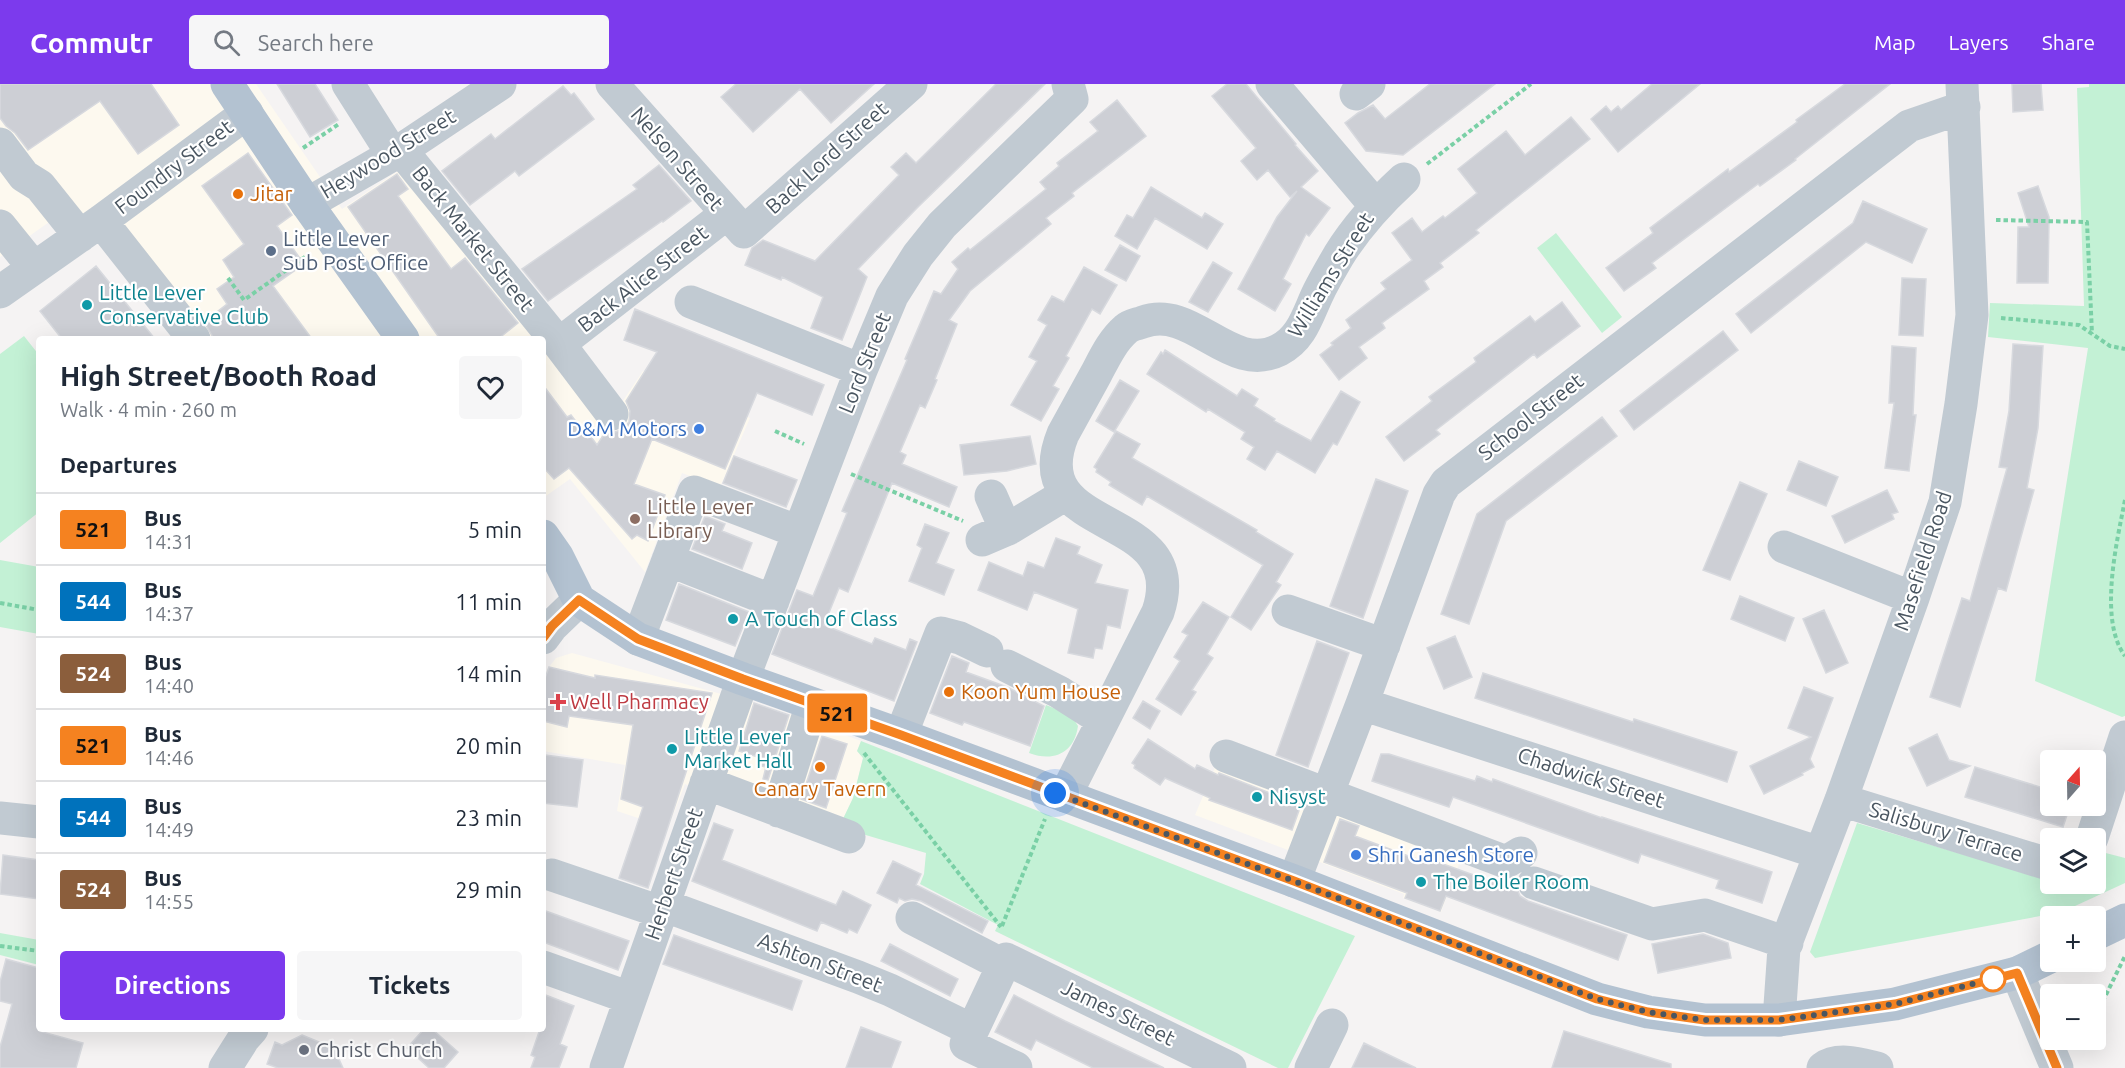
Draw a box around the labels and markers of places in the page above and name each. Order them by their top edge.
place label: Jitar [250,181,292,205]
marker: Jitar [231,187,245,201]
place label: Little Lever Sub Post Office [283,226,429,274]
marker: Little Lever Sub Post Office [264,244,278,258]
place label: Little Lever Conservative Club [99,280,269,328]
marker: Little Lever Conservative Club [80,298,94,312]
place label: D&M Motors [567,416,687,440]
marker: D&M Motors [692,422,706,436]
place label: Little Lever Library [647,494,753,542]
marker: Little Lever Library [628,512,642,526]
place label: A Touch of Class [745,606,898,630]
marker: A Touch of Class [726,612,740,626]
place label: Koon Yum House [961,679,1121,703]
marker: Koon Yum House [942,685,956,699]
place label: Well Pharmacy [570,689,709,713]
marker: Well Pharmacy [551,695,565,709]
place label: Little Lever Market Hall [684,724,792,772]
marker: Little Lever Market Hall [665,742,679,756]
marker: Canary Tavern [813,760,827,774]
place label: Canary Tavern [753,776,887,800]
place label: Nisyst [1269,784,1326,808]
marker: Nisyst [1250,790,1264,804]
place label: Shri Ganesh Store [1368,842,1534,866]
marker: Shri Ganesh Store [1349,848,1363,862]
place label: The Boiler Room [1433,869,1589,893]
marker: The Boiler Room [1414,875,1428,889]
unlabelled marker [1980,966,2006,992]
place label: Christ Church [316,1037,443,1061]
marker: Christ Church [297,1043,311,1057]

